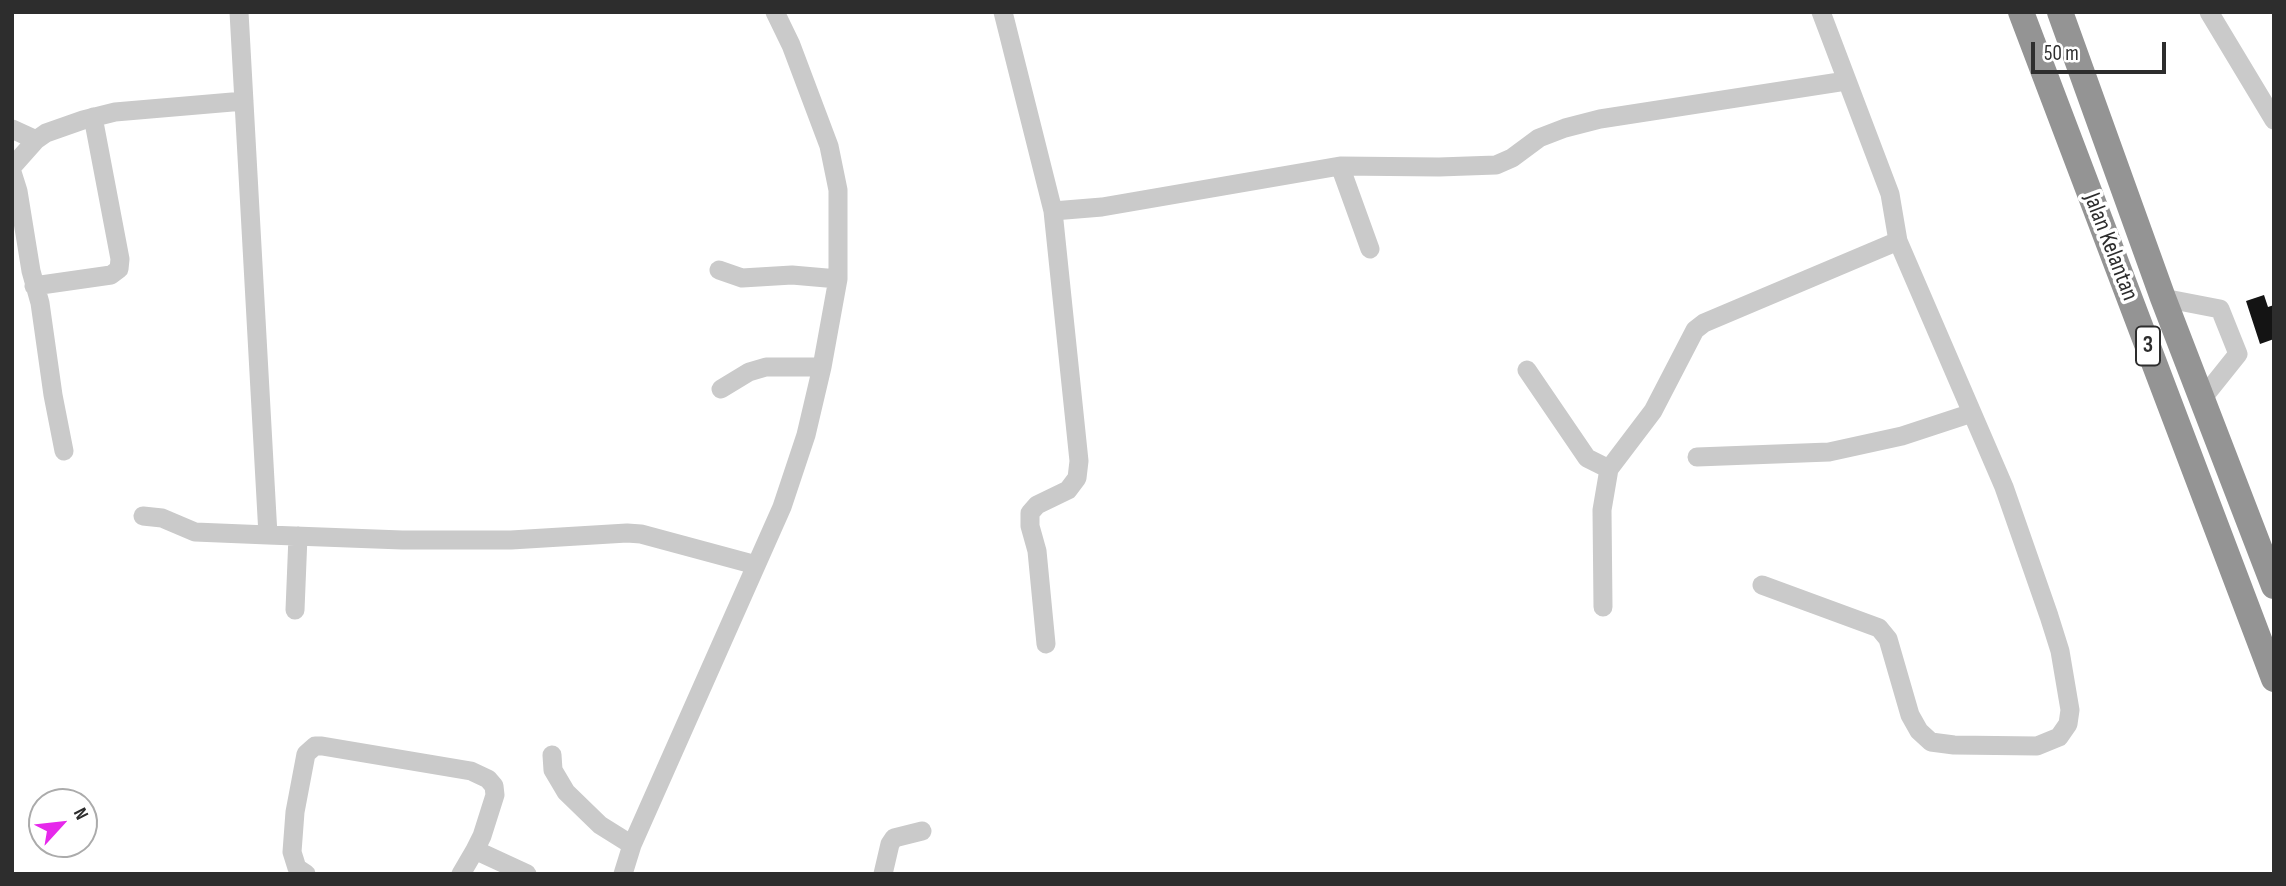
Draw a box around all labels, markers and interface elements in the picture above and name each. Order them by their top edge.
scale bar [2034,28,2169,72]
text: 50 m [2044,41,2079,66]
street label: Jalan Kelantan [2076,189,2144,305]
road number: 3 [2136,326,2160,366]
north arrow [28,788,98,858]
text: N [68,804,93,824]

